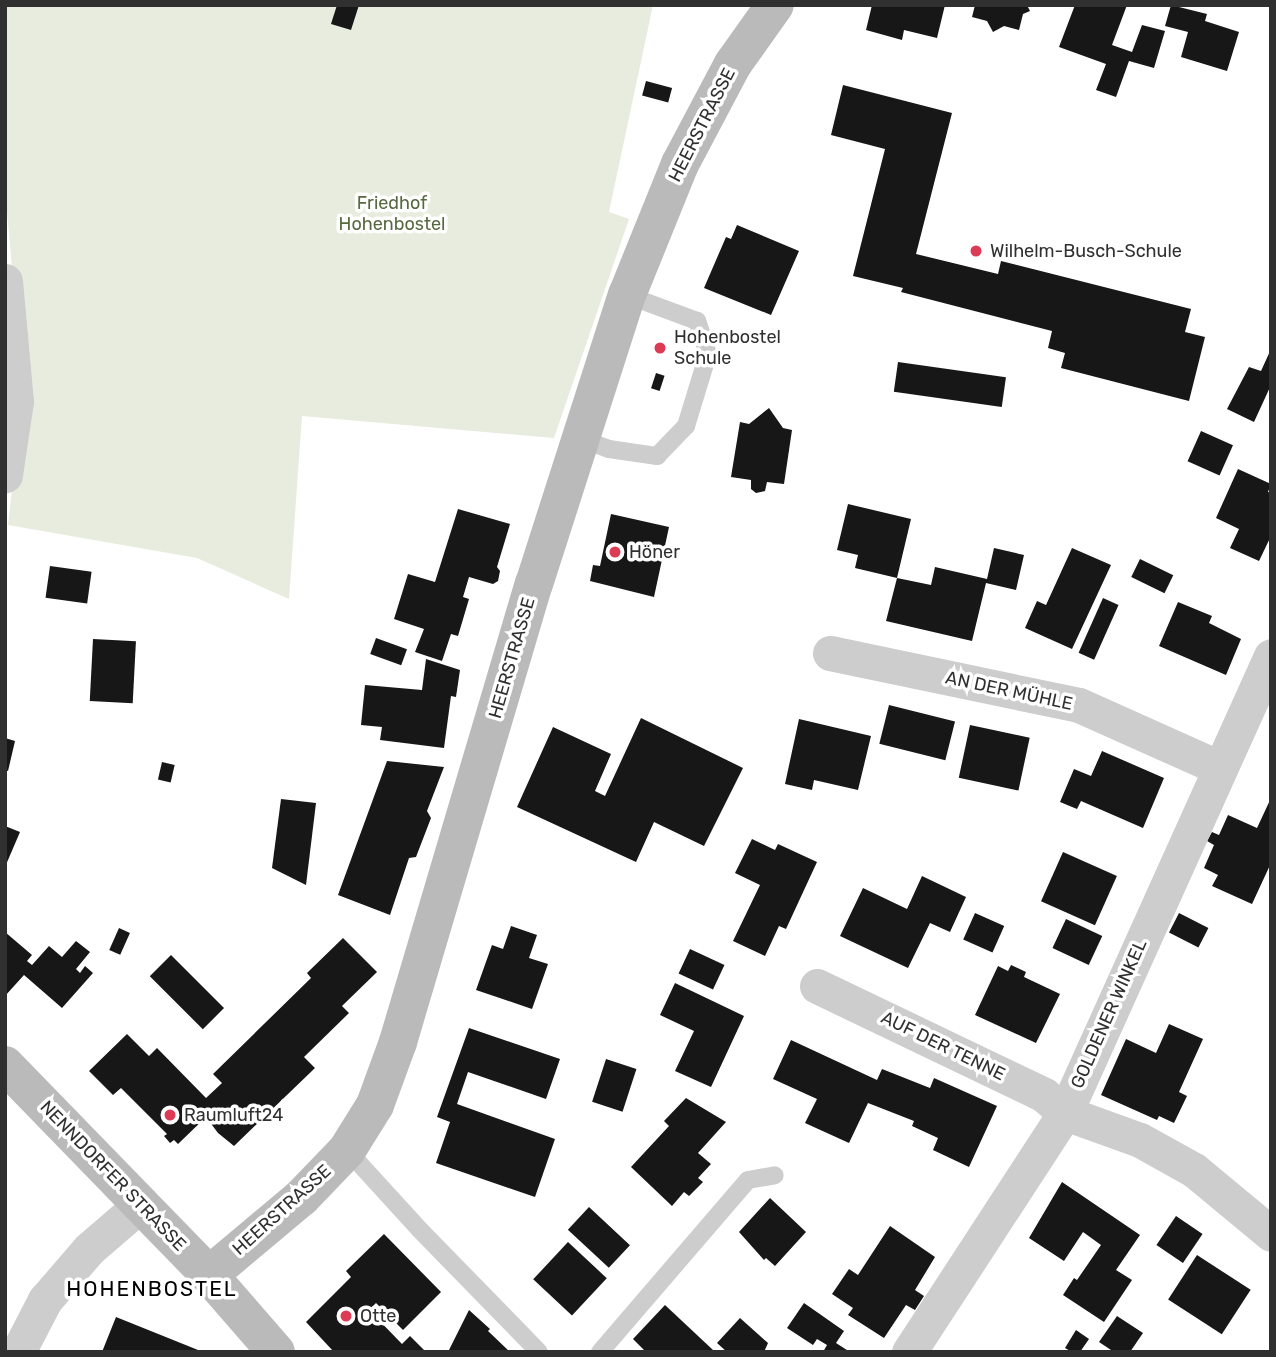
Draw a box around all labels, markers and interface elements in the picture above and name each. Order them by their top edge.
street label: HEERSTRASSE [664,64,740,186]
park label: Friedhof Hohenbostel [339,193,445,235]
place label: Wilhelm-Busch-Schule [990,240,1182,262]
marker: Wilhelm-Busch-Schule [968,243,984,259]
place label: Hohenbostel Schule [674,327,781,370]
marker: Hohenbostel Schule [652,340,668,356]
place label: Höner [629,541,680,563]
marker: Höner [607,544,623,560]
street label: HEERSTRASSE [484,595,540,721]
street label: AN DER MÜHLE [944,667,1074,715]
street label: GOLDENER WINKEL [1066,936,1152,1092]
street label: AUF DER TENNE [877,1006,1009,1086]
street label: NENNDORFER STRASSE [35,1096,191,1256]
place label: Raumluft24 [184,1104,283,1126]
marker: Raumluft24 [162,1107,178,1123]
street label: HEERSTRASSE [228,1160,336,1260]
district label: HOHENBOSTEL [68,1276,236,1302]
place label: Otte [360,1305,396,1327]
marker: Otte [338,1308,354,1324]

